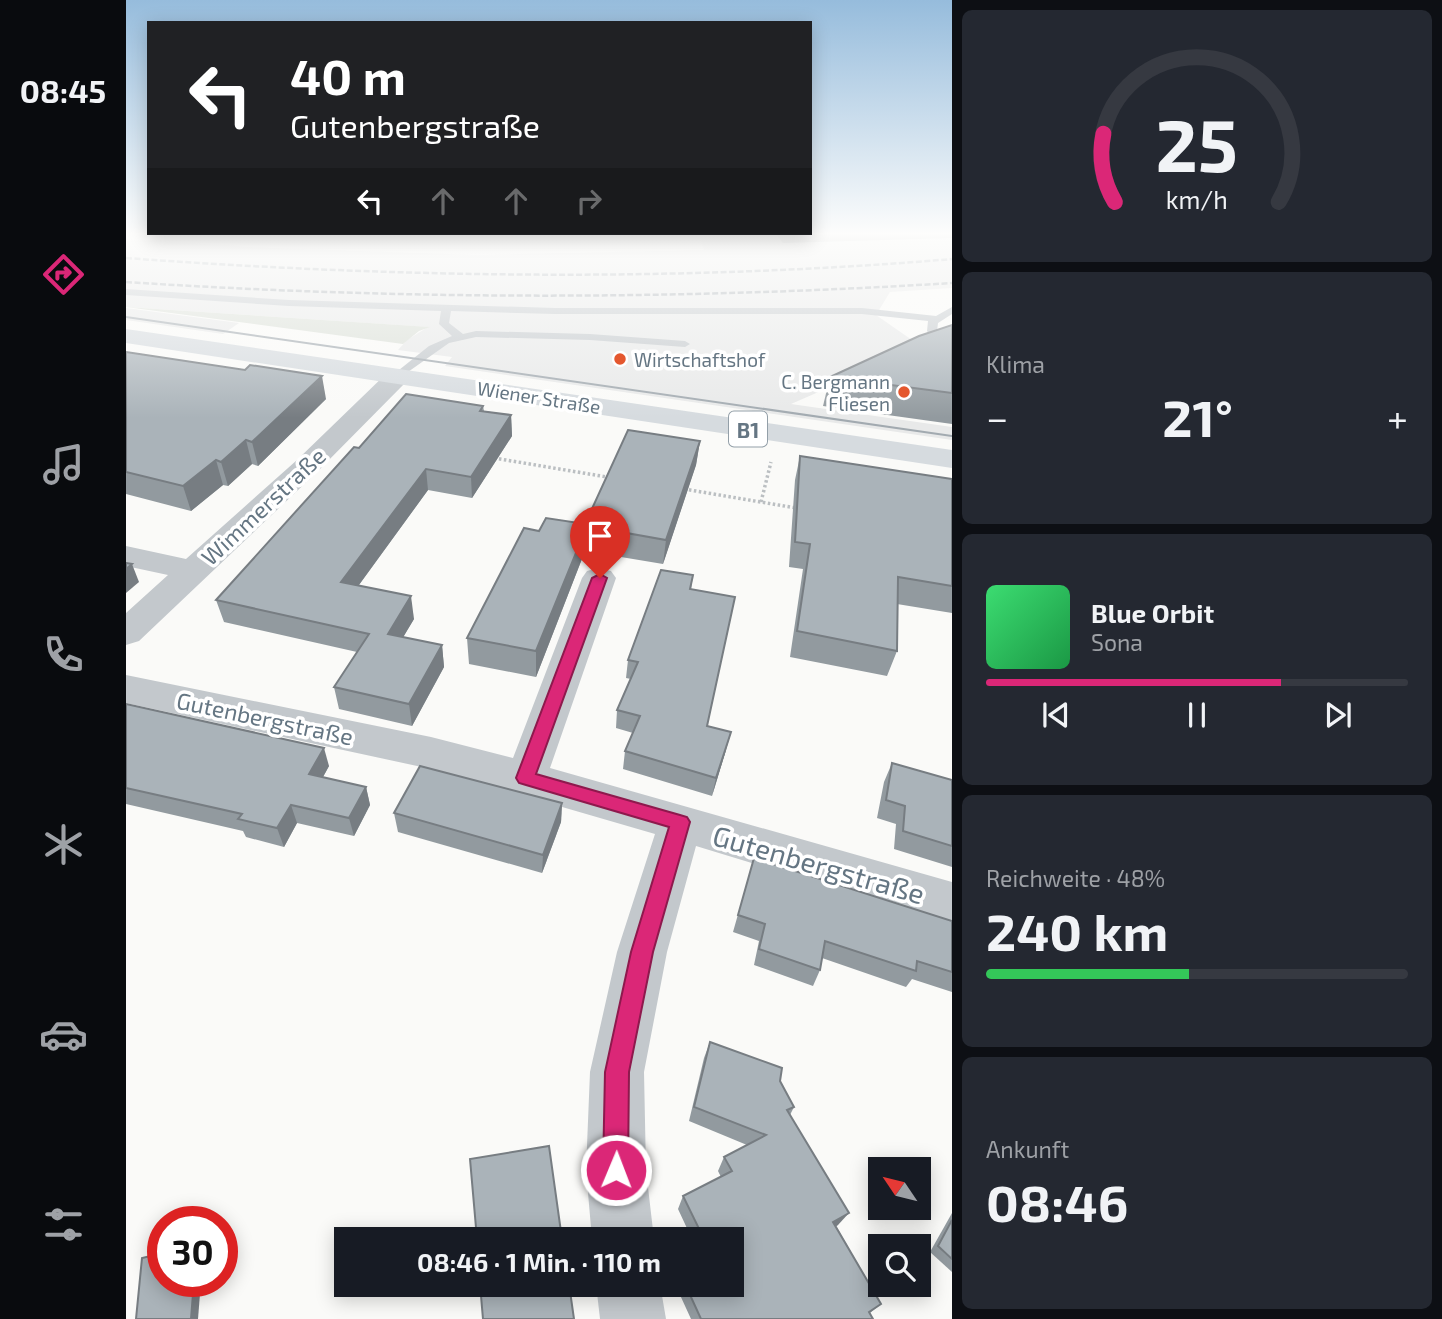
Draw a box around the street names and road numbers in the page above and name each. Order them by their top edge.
street label: Wiener Straße [476,376,602,418]
road number: B1 [729,412,767,446]
street label: Wimmerstraße [195,441,331,571]
street label: Gutenbergstraße [174,686,356,750]
street label: Gutenbergstraße [709,818,929,910]

